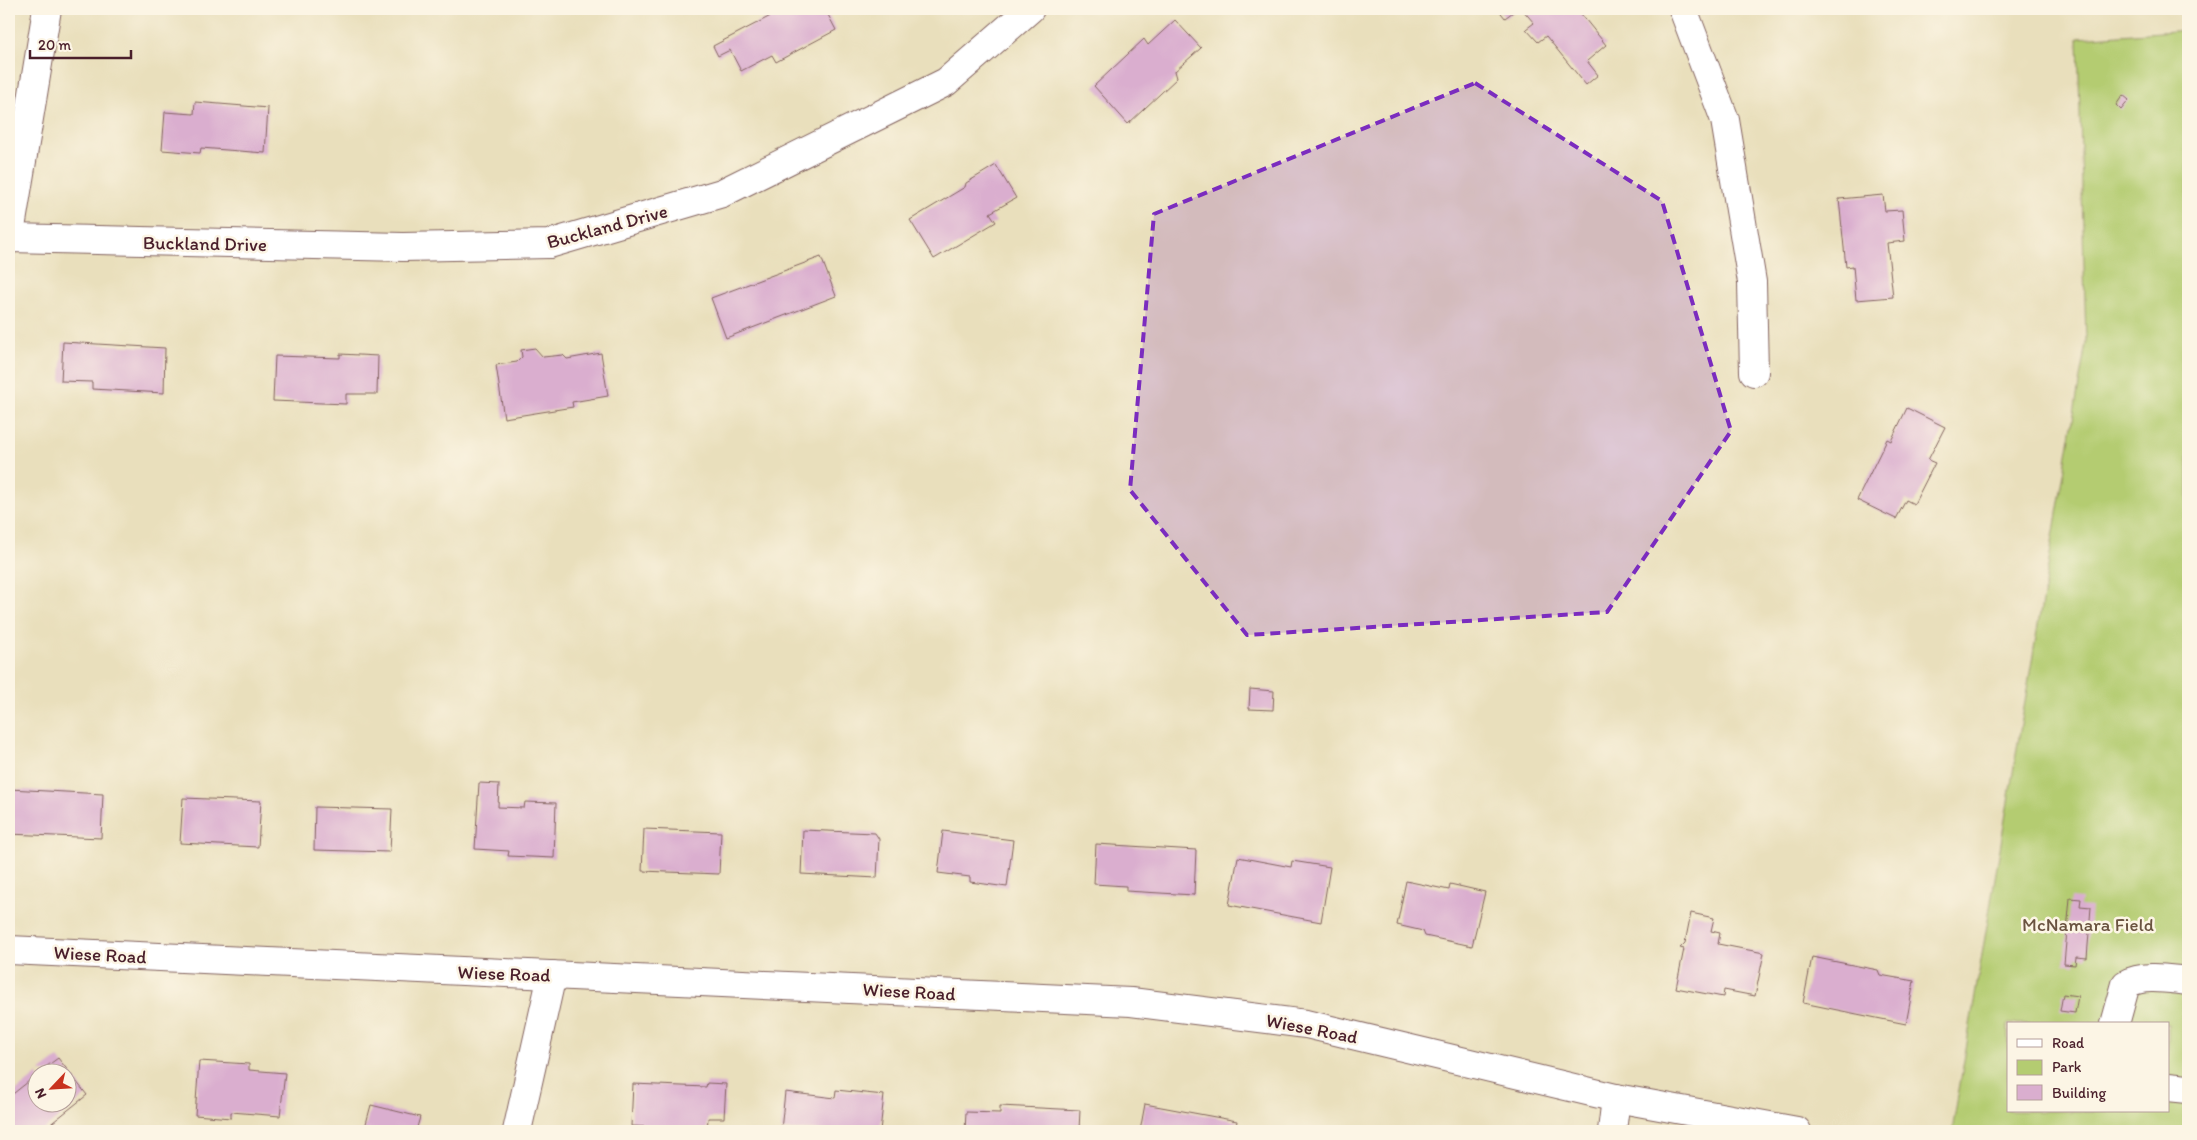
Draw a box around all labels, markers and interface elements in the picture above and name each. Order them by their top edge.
scale bar [30,28,131,60]
text: 20 m [38,36,72,54]
street label: Buckland Drive [544,199,670,254]
street label: Buckland Drive [143,231,267,256]
park label: McNamara Field [2022,913,2154,936]
street label: Wiese Road [53,941,147,968]
street label: Wiese Road [457,960,551,987]
street label: Wiese Road [862,978,956,1005]
street label: Wiese Road [1264,1008,1360,1049]
legend [2007,1022,2170,1112]
text: Road [2052,1034,2085,1052]
text: Park [2052,1058,2082,1076]
north arrow [28,1062,78,1112]
text: Building [2052,1084,2106,1102]
text: N [31,1085,50,1101]

